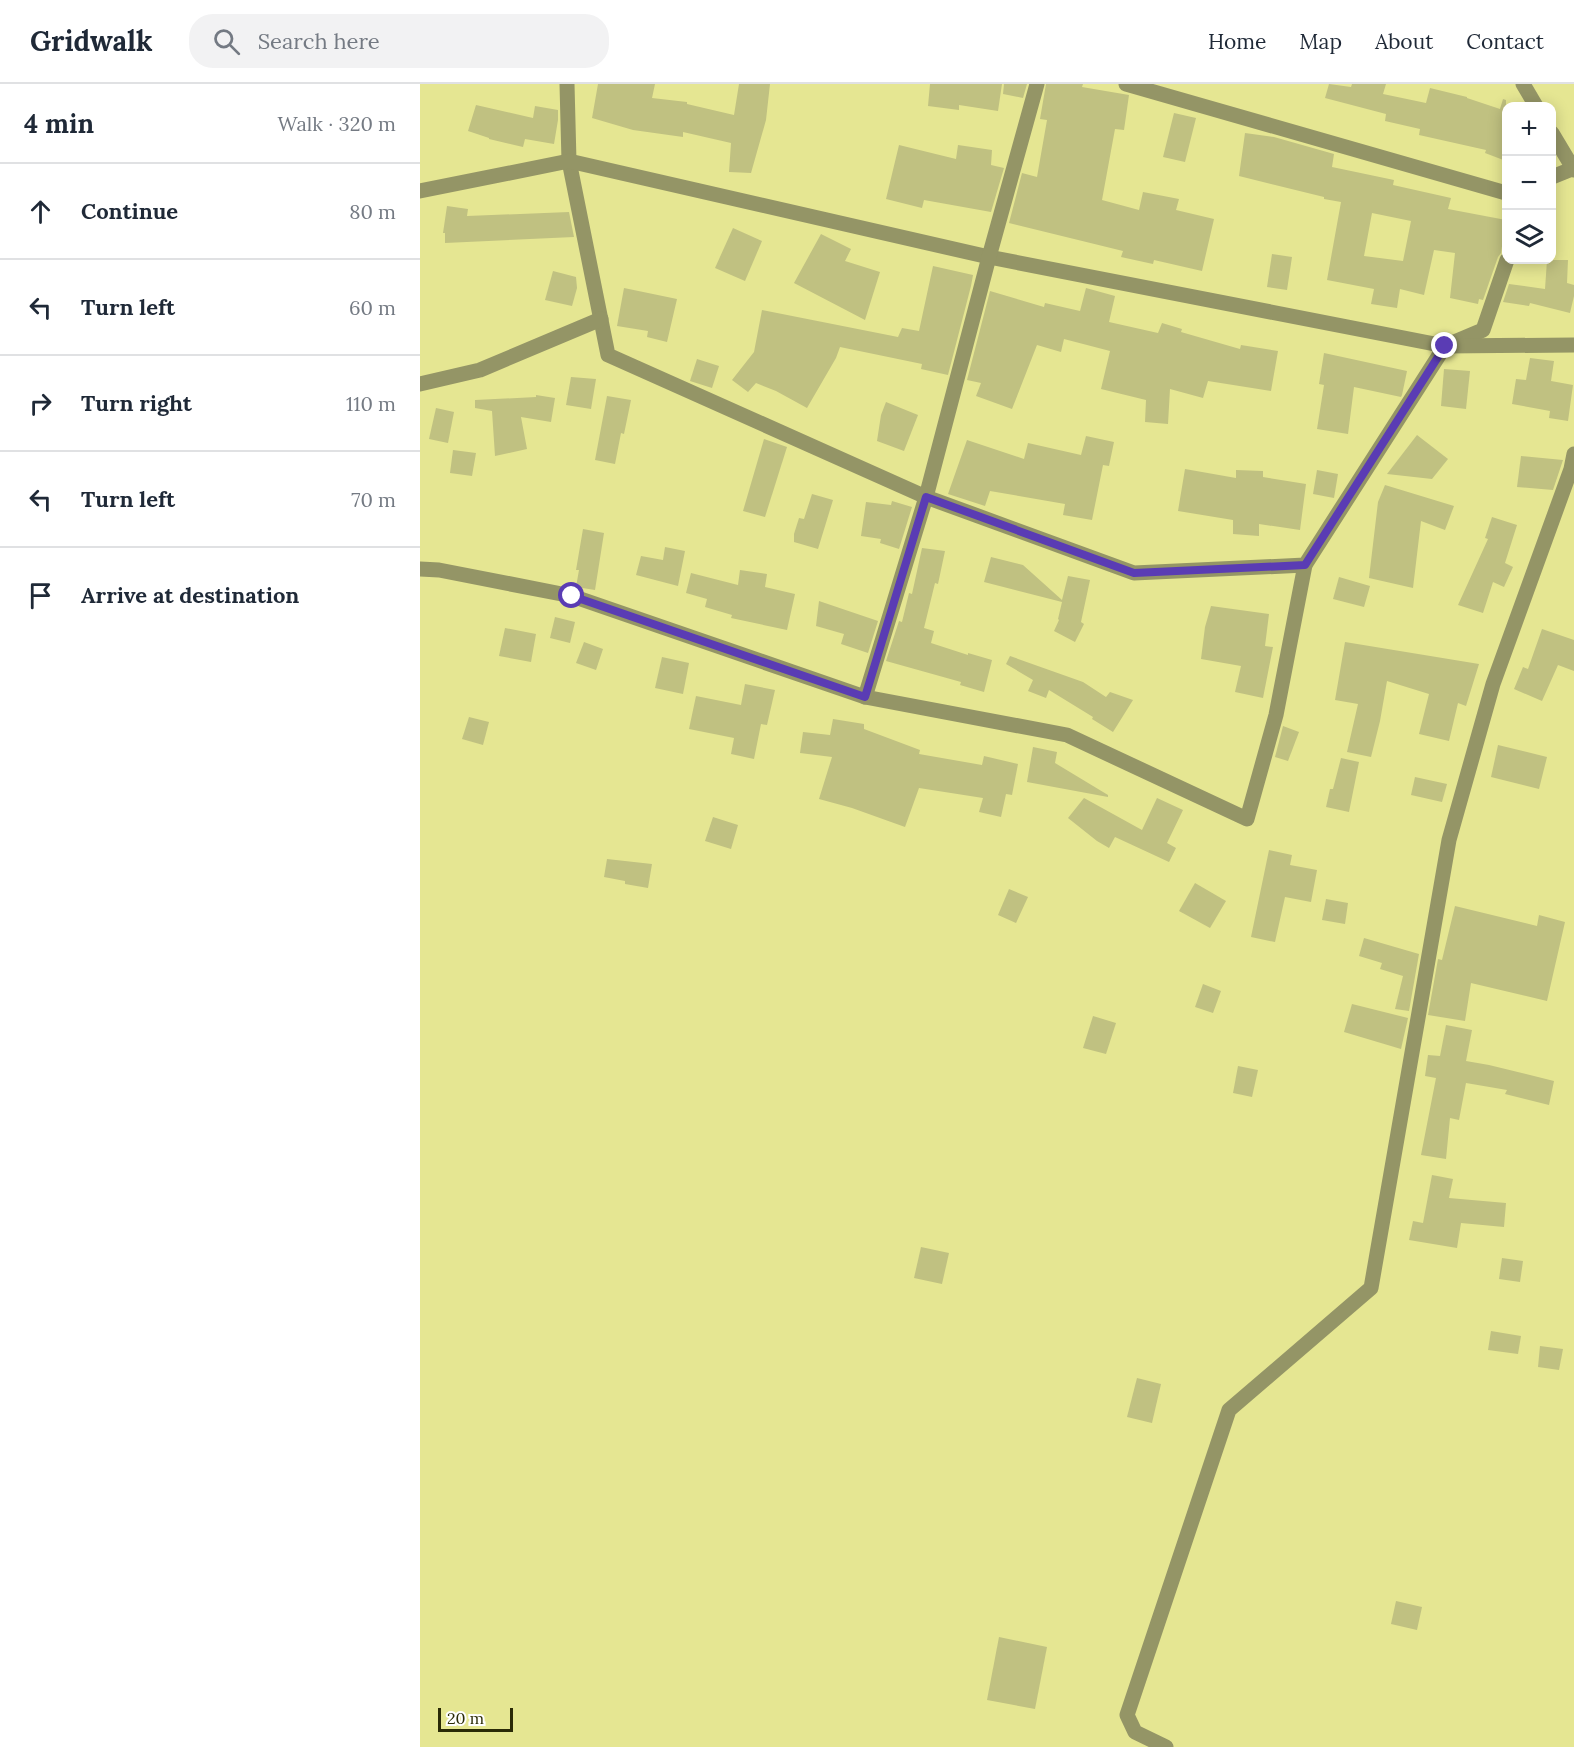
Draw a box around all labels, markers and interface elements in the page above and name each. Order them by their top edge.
search box [189,14,609,68]
text: Gridwalk [30,23,153,59]
icon: search [210,25,243,58]
text: Search here [258,27,380,55]
text: Home [1208,28,1266,55]
text: Map [1299,28,1342,55]
text: About [1375,28,1433,55]
text: Contact [1466,28,1544,55]
map controls [1502,102,1556,264]
button: + [1502,102,1556,156]
text: 4 min [24,107,94,140]
text: Walk · 320 m [277,111,396,136]
button: − [1502,156,1556,210]
icon: ahead [24,195,57,228]
text: Continue [81,197,178,225]
text: 80 m [349,199,396,224]
button: layers [1502,210,1556,264]
icon: left [24,291,57,324]
text: Turn left [81,293,175,321]
text: 60 m [349,295,396,320]
route end [1431,332,1457,358]
icon: right [24,387,57,420]
text: Turn right [81,389,192,417]
text: 110 m [346,391,396,416]
icon: left [24,483,57,516]
text: Turn left [81,485,175,513]
text: 70 m [351,487,396,512]
icon: arrive [24,579,57,612]
text: Arrive at destination [81,581,299,609]
route start [558,582,584,608]
scale bar [438,1705,513,1732]
text: 20 m [447,1708,484,1728]

